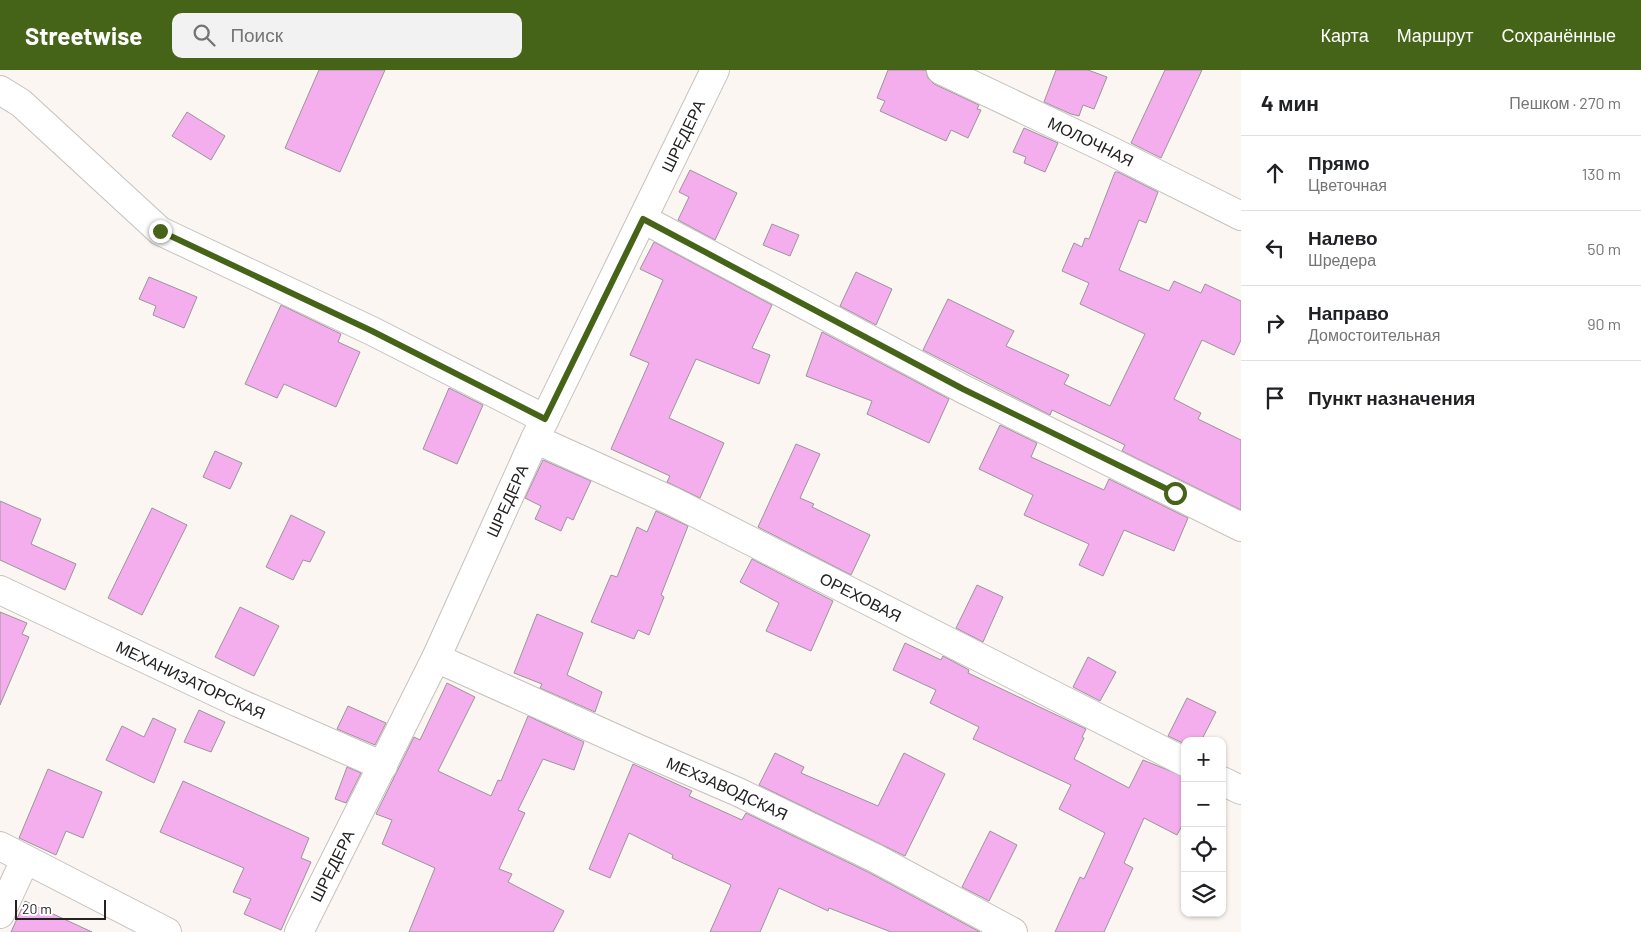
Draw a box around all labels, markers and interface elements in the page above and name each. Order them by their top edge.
search box [172,13,522,58]
text: Streetwise [25,21,142,50]
icon: search [190,21,218,49]
text: Поиск [230,23,283,46]
text: Карта [1321,24,1369,46]
text: Маршрут [1397,24,1473,46]
text: Сохранённые [1501,24,1616,46]
text: 4 мин [1261,90,1319,115]
text: Пешком · 270 m [1509,93,1621,112]
street label: ШРЕДЕРА [657,96,708,175]
street label: МОЛОЧНАЯ [1045,112,1137,170]
text: Прямо [1308,151,1370,174]
icon: ahead [1261,159,1289,187]
text: 130 m [1582,164,1621,183]
text: Цветочная [1308,175,1387,194]
route end [149,220,172,243]
text: Налево [1308,226,1378,249]
icon: left [1261,234,1289,262]
text: 50 m [1587,239,1621,258]
text: Шредера [1308,250,1376,269]
text: Направо [1308,301,1389,324]
icon: right [1261,309,1289,337]
text: 90 m [1587,314,1621,333]
text: Домостоительная [1308,325,1440,344]
icon: arrive [1261,384,1289,412]
text: Пункт назначения [1308,386,1475,409]
street label: ШРЕДЕРА [482,461,531,540]
route start [1164,482,1187,505]
street label: ОРЕХОВАЯ [817,568,905,625]
street label: МЕХАНИЗАТОРСКАЯ [113,636,269,722]
map controls [1181,737,1226,917]
button: + [1181,737,1226,782]
street label: МЕХЗАВОДСКАЯ [664,752,791,824]
button: − [1181,782,1226,827]
street label: ШРЕДЕРА [306,826,358,905]
button: locate [1181,827,1226,872]
button: layers [1181,872,1226,917]
scale bar [15,897,106,920]
text: 20 m [22,900,52,917]

